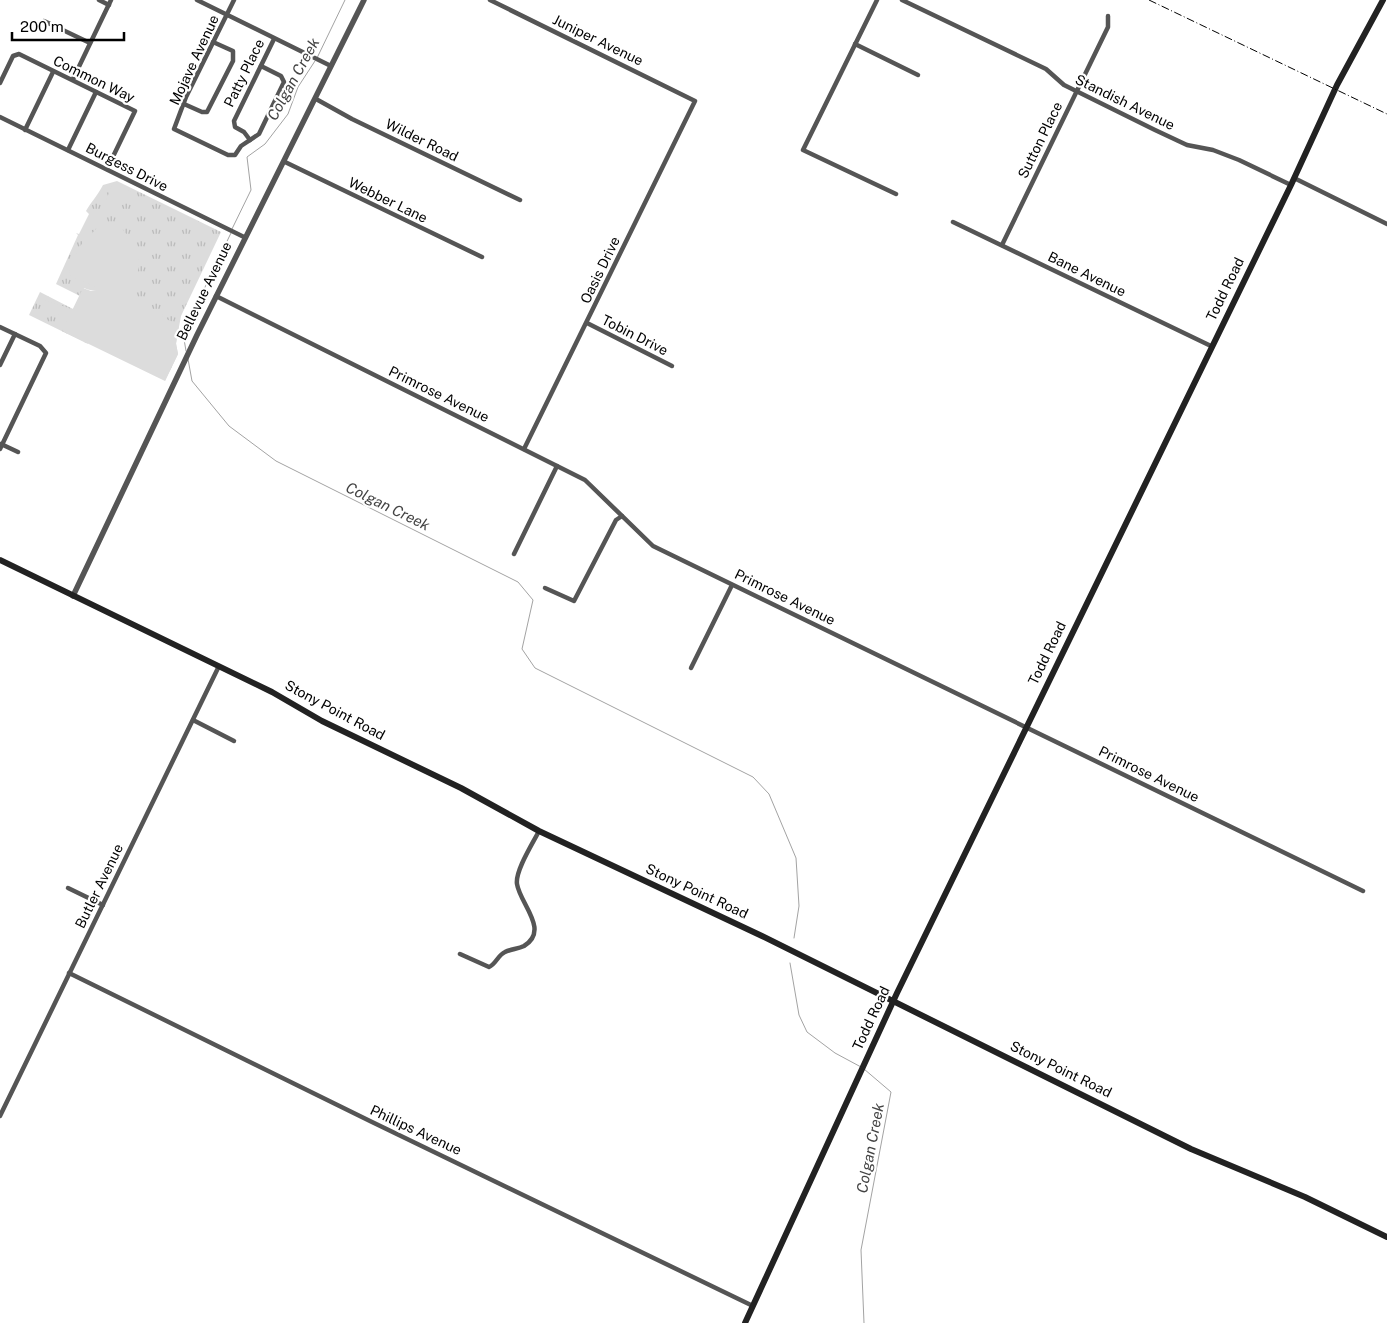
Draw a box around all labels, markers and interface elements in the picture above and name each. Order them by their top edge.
scale bar [12,10,125,42]
street label: Juniper Avenue [550,11,646,69]
street label: Mojave Avenue [166,12,222,108]
text: 200 m [20,18,64,35]
water label: Colgan Creek [263,34,323,123]
street label: Patty Place [221,36,267,110]
street label: Common Way [51,52,138,106]
street label: Standish Avenue [1073,71,1177,133]
street label: Sutton Place [1015,99,1065,181]
street label: Wilder Road [383,115,461,165]
street label: Burgess Drive [83,139,171,195]
street label: Webber Lane [346,174,430,226]
street label: Oasis Drive [577,234,623,306]
street label: Bellevue Avenue [173,239,235,343]
street label: Bane Avenue [1046,248,1129,300]
street label: Todd Road [1203,255,1247,323]
street label: Tobin Drive [599,311,671,359]
street label: Primrose Avenue [386,363,492,425]
water label: Colgan Creek [343,478,434,534]
street label: Primrose Avenue [732,566,838,628]
street label: Todd Road [1025,619,1069,687]
street label: Stony Point Road [282,677,388,743]
street label: Primrose Avenue [1096,743,1202,805]
street label: Butler Avenue [72,841,126,931]
street label: Stony Point Road [643,860,751,922]
street label: Todd Road [849,984,893,1052]
street label: Stony Point Road [1008,1037,1114,1101]
water label: Colgan Creek [853,1101,887,1194]
street label: Phillips Avenue [368,1102,464,1158]

